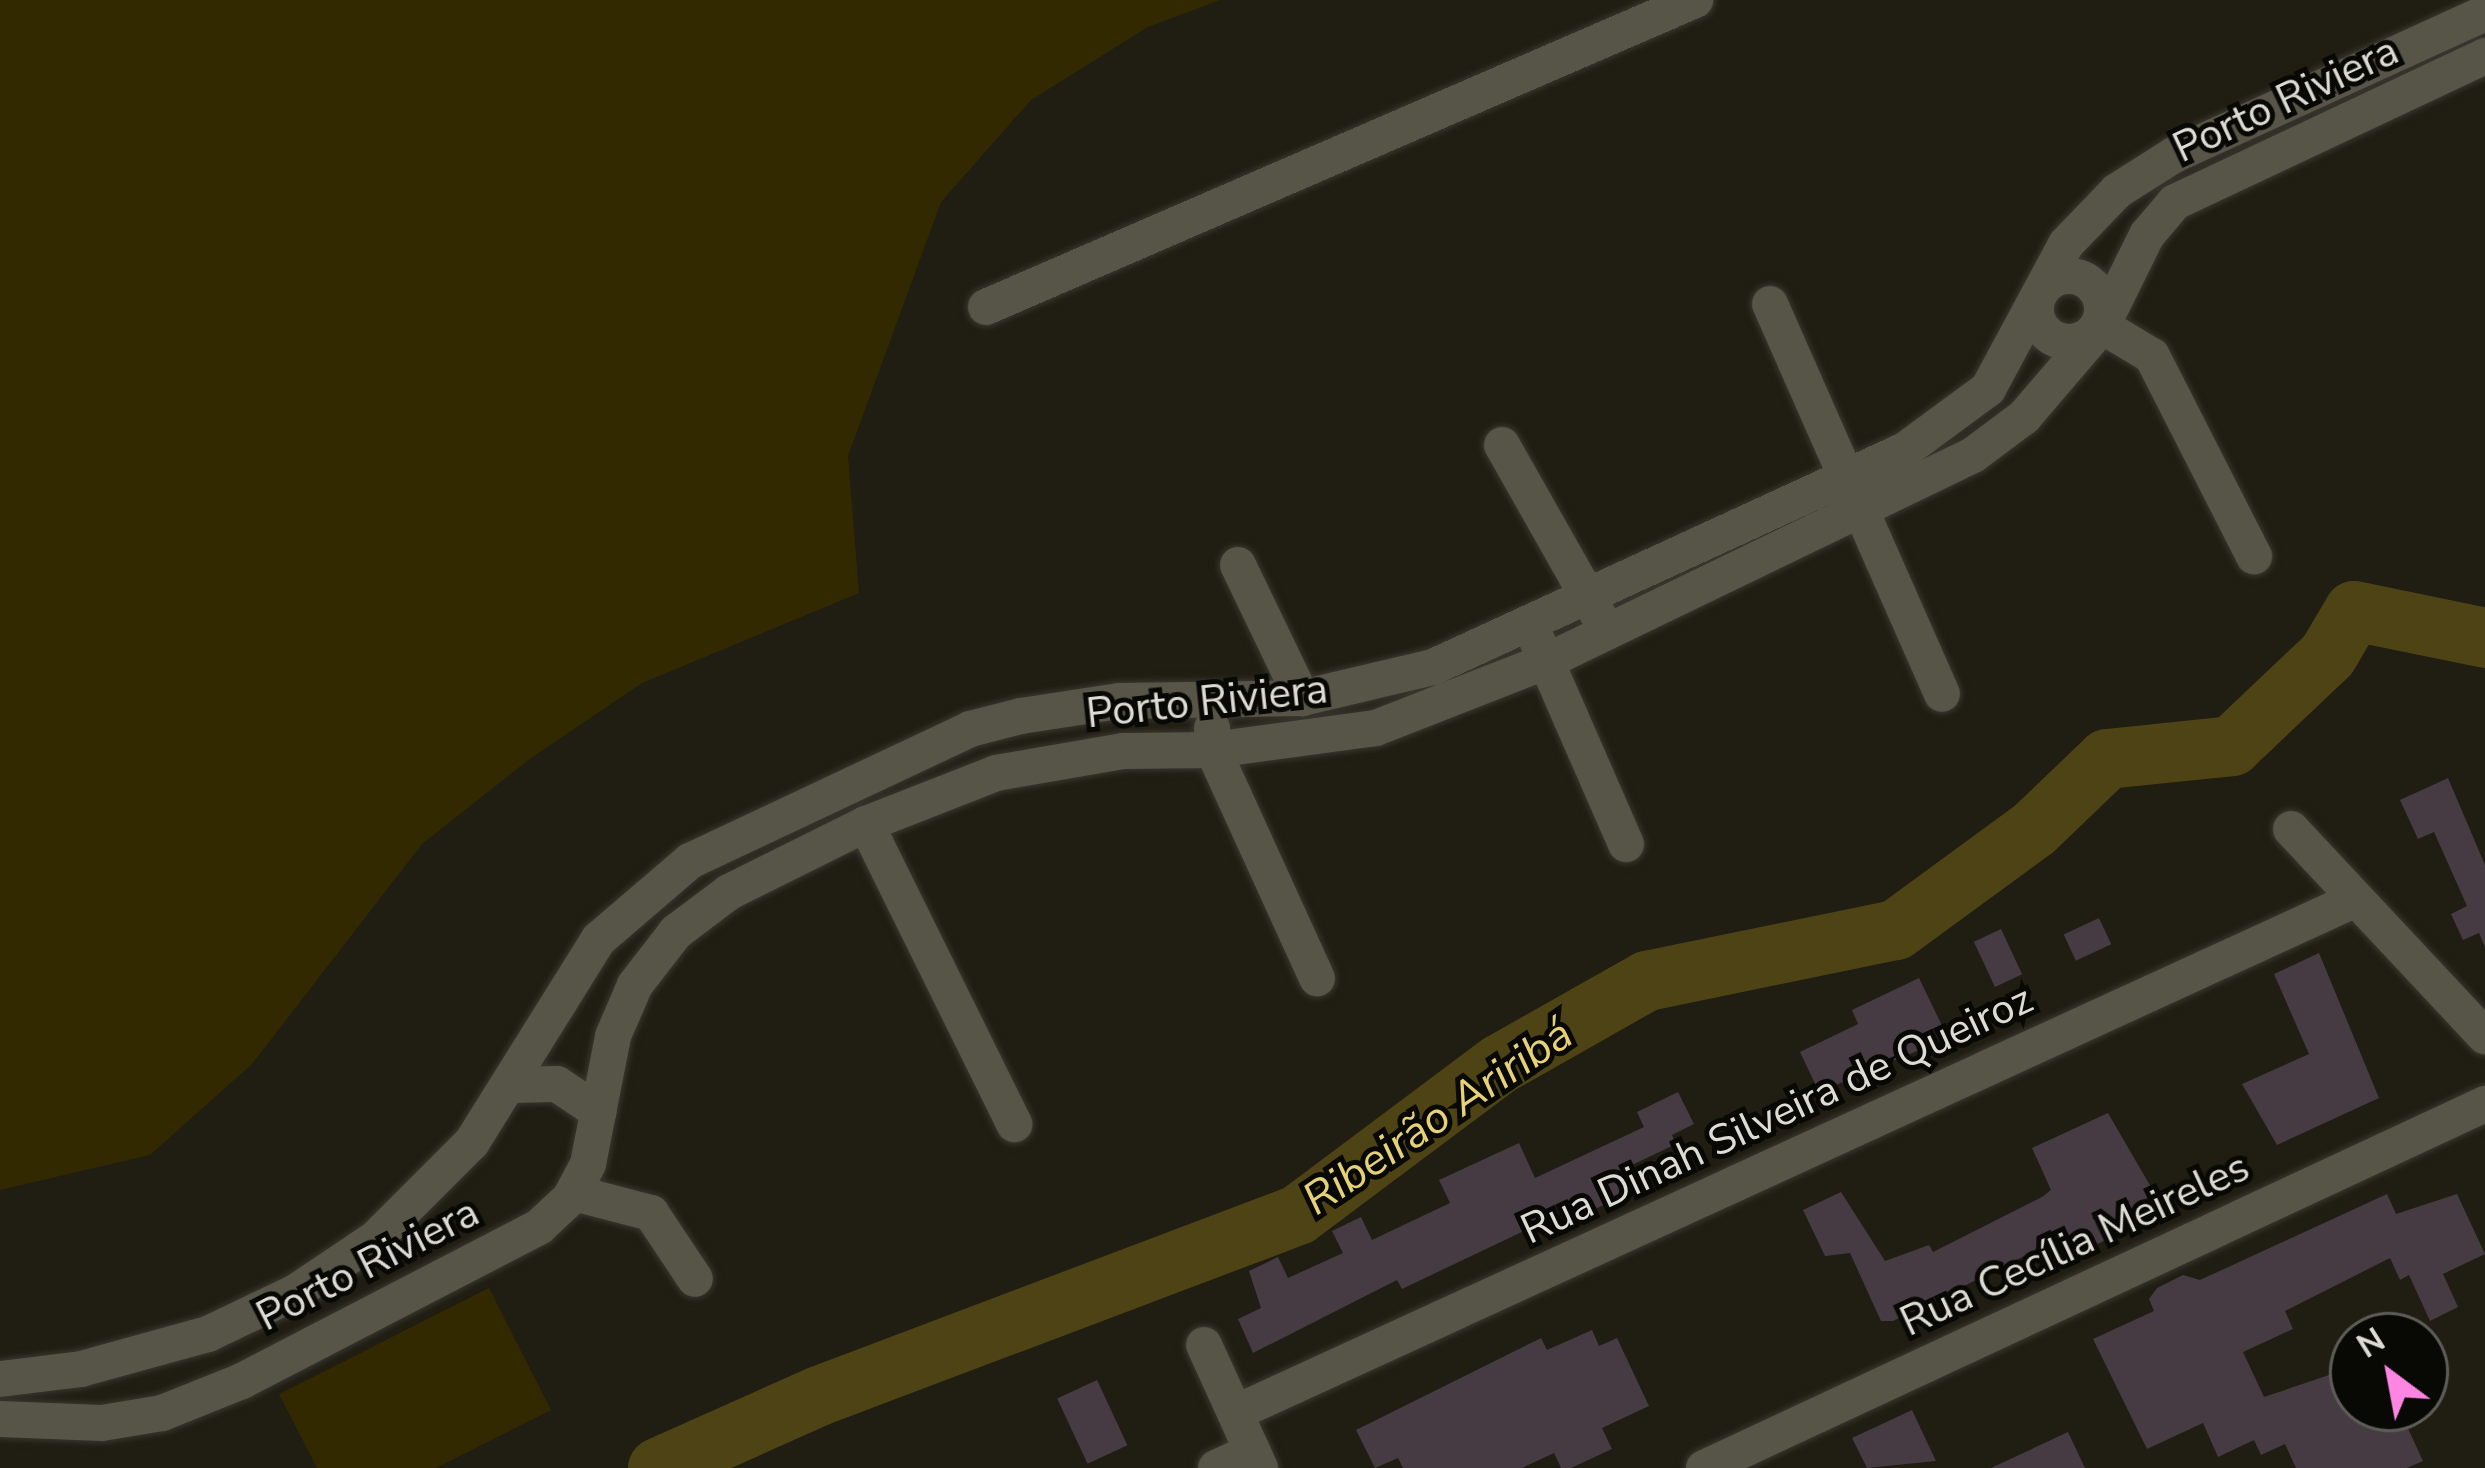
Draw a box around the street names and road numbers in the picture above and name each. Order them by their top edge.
street label: Porto Riviera [2165,26,2407,174]
street label: Porto Riviera [1084,664,1330,740]
street label: Rua Dinah Silveira de Queiroz [1513,974,2041,1256]
street label: Rua Cecília Meireles [1893,1142,2257,1348]
street label: Porto Riviera [249,1188,487,1342]

